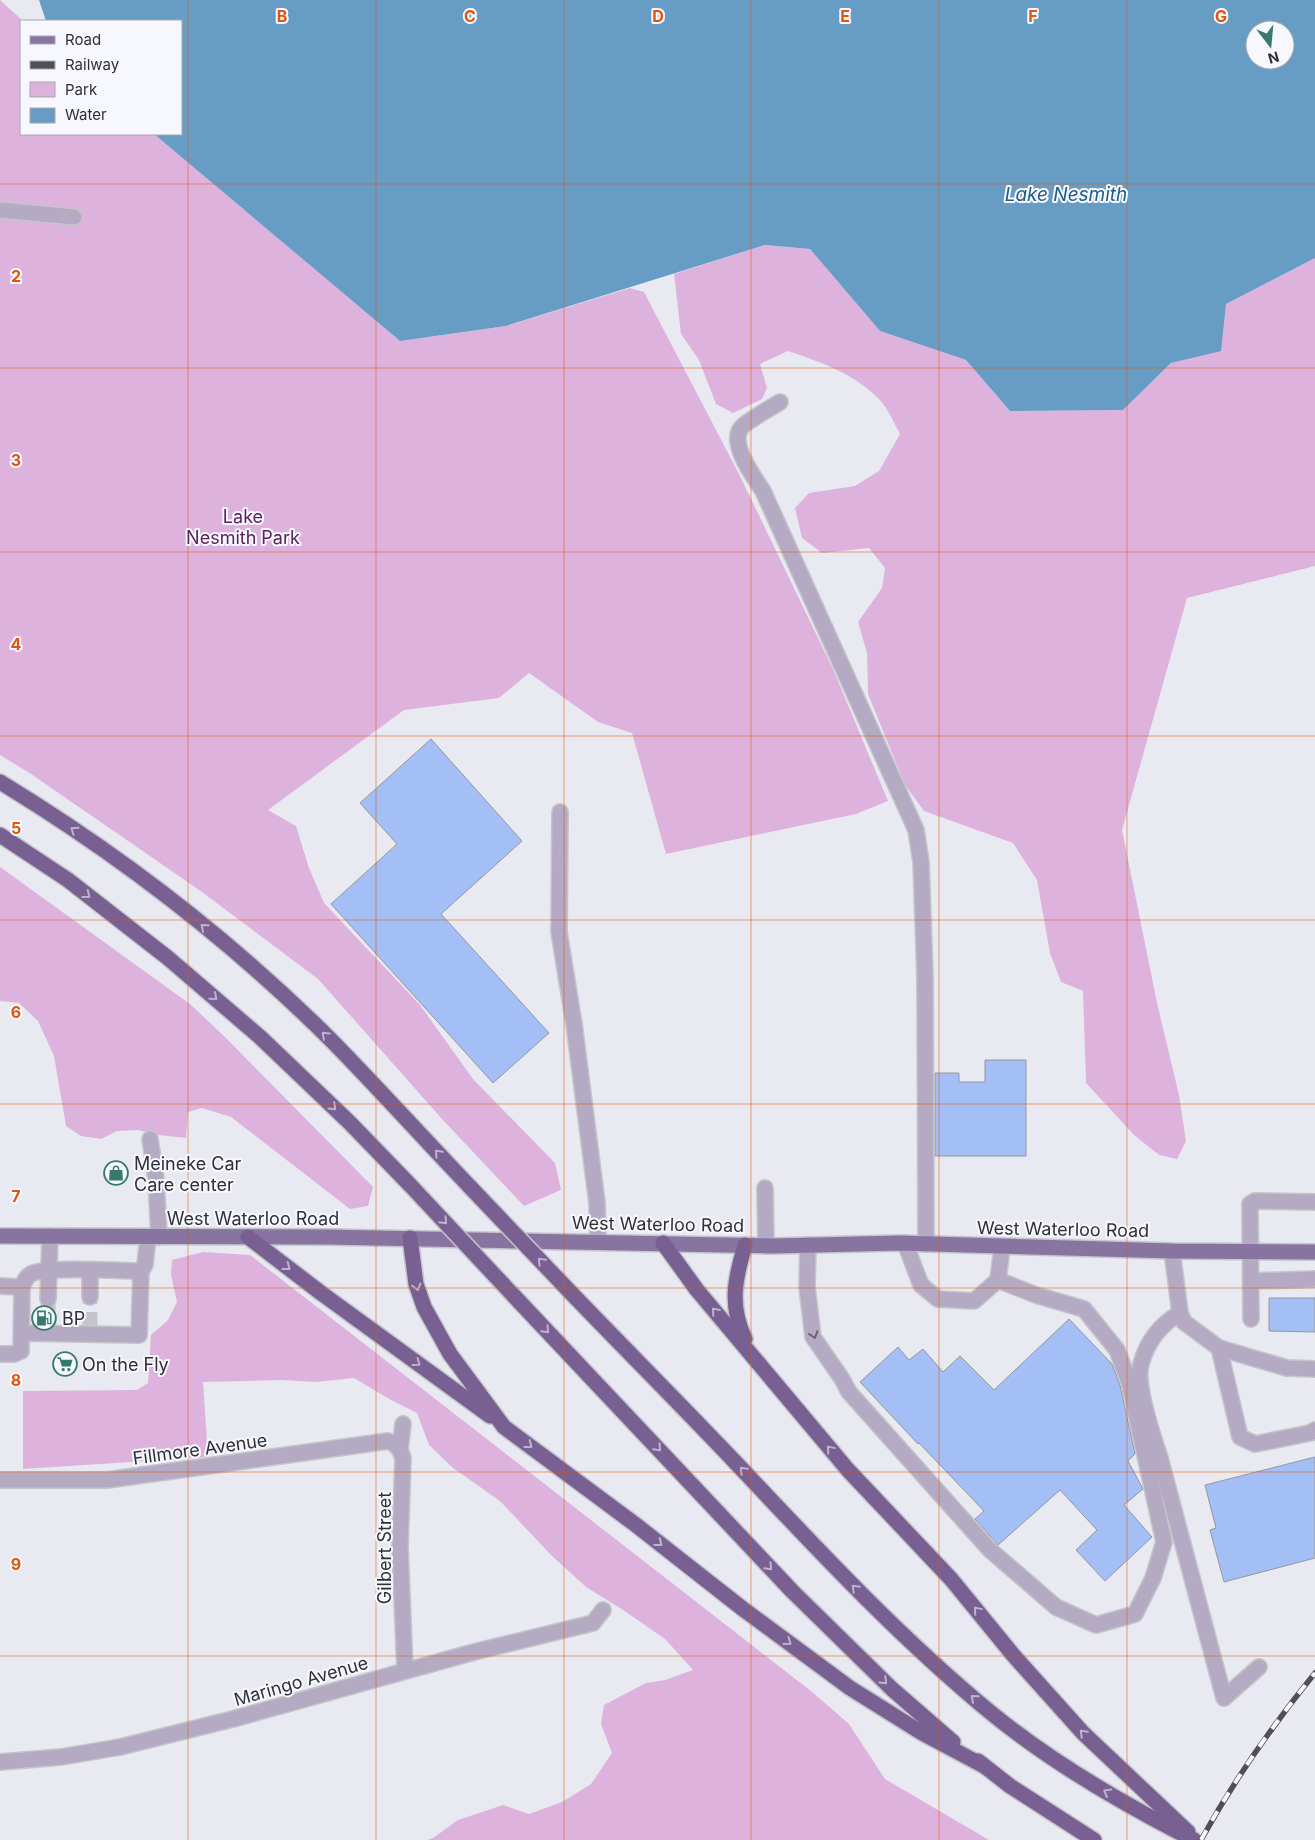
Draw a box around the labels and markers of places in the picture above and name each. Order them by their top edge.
place label: Meineke Car Care center [134,1153,242,1195]
shop icon: Meineke Car Care center [103,1160,129,1186]
fuel station icon: BP [31,1305,57,1331]
place label: BP [62,1308,85,1329]
supermarket icon: On the Fly [52,1351,78,1377]
place label: On the Fly [82,1354,169,1375]

